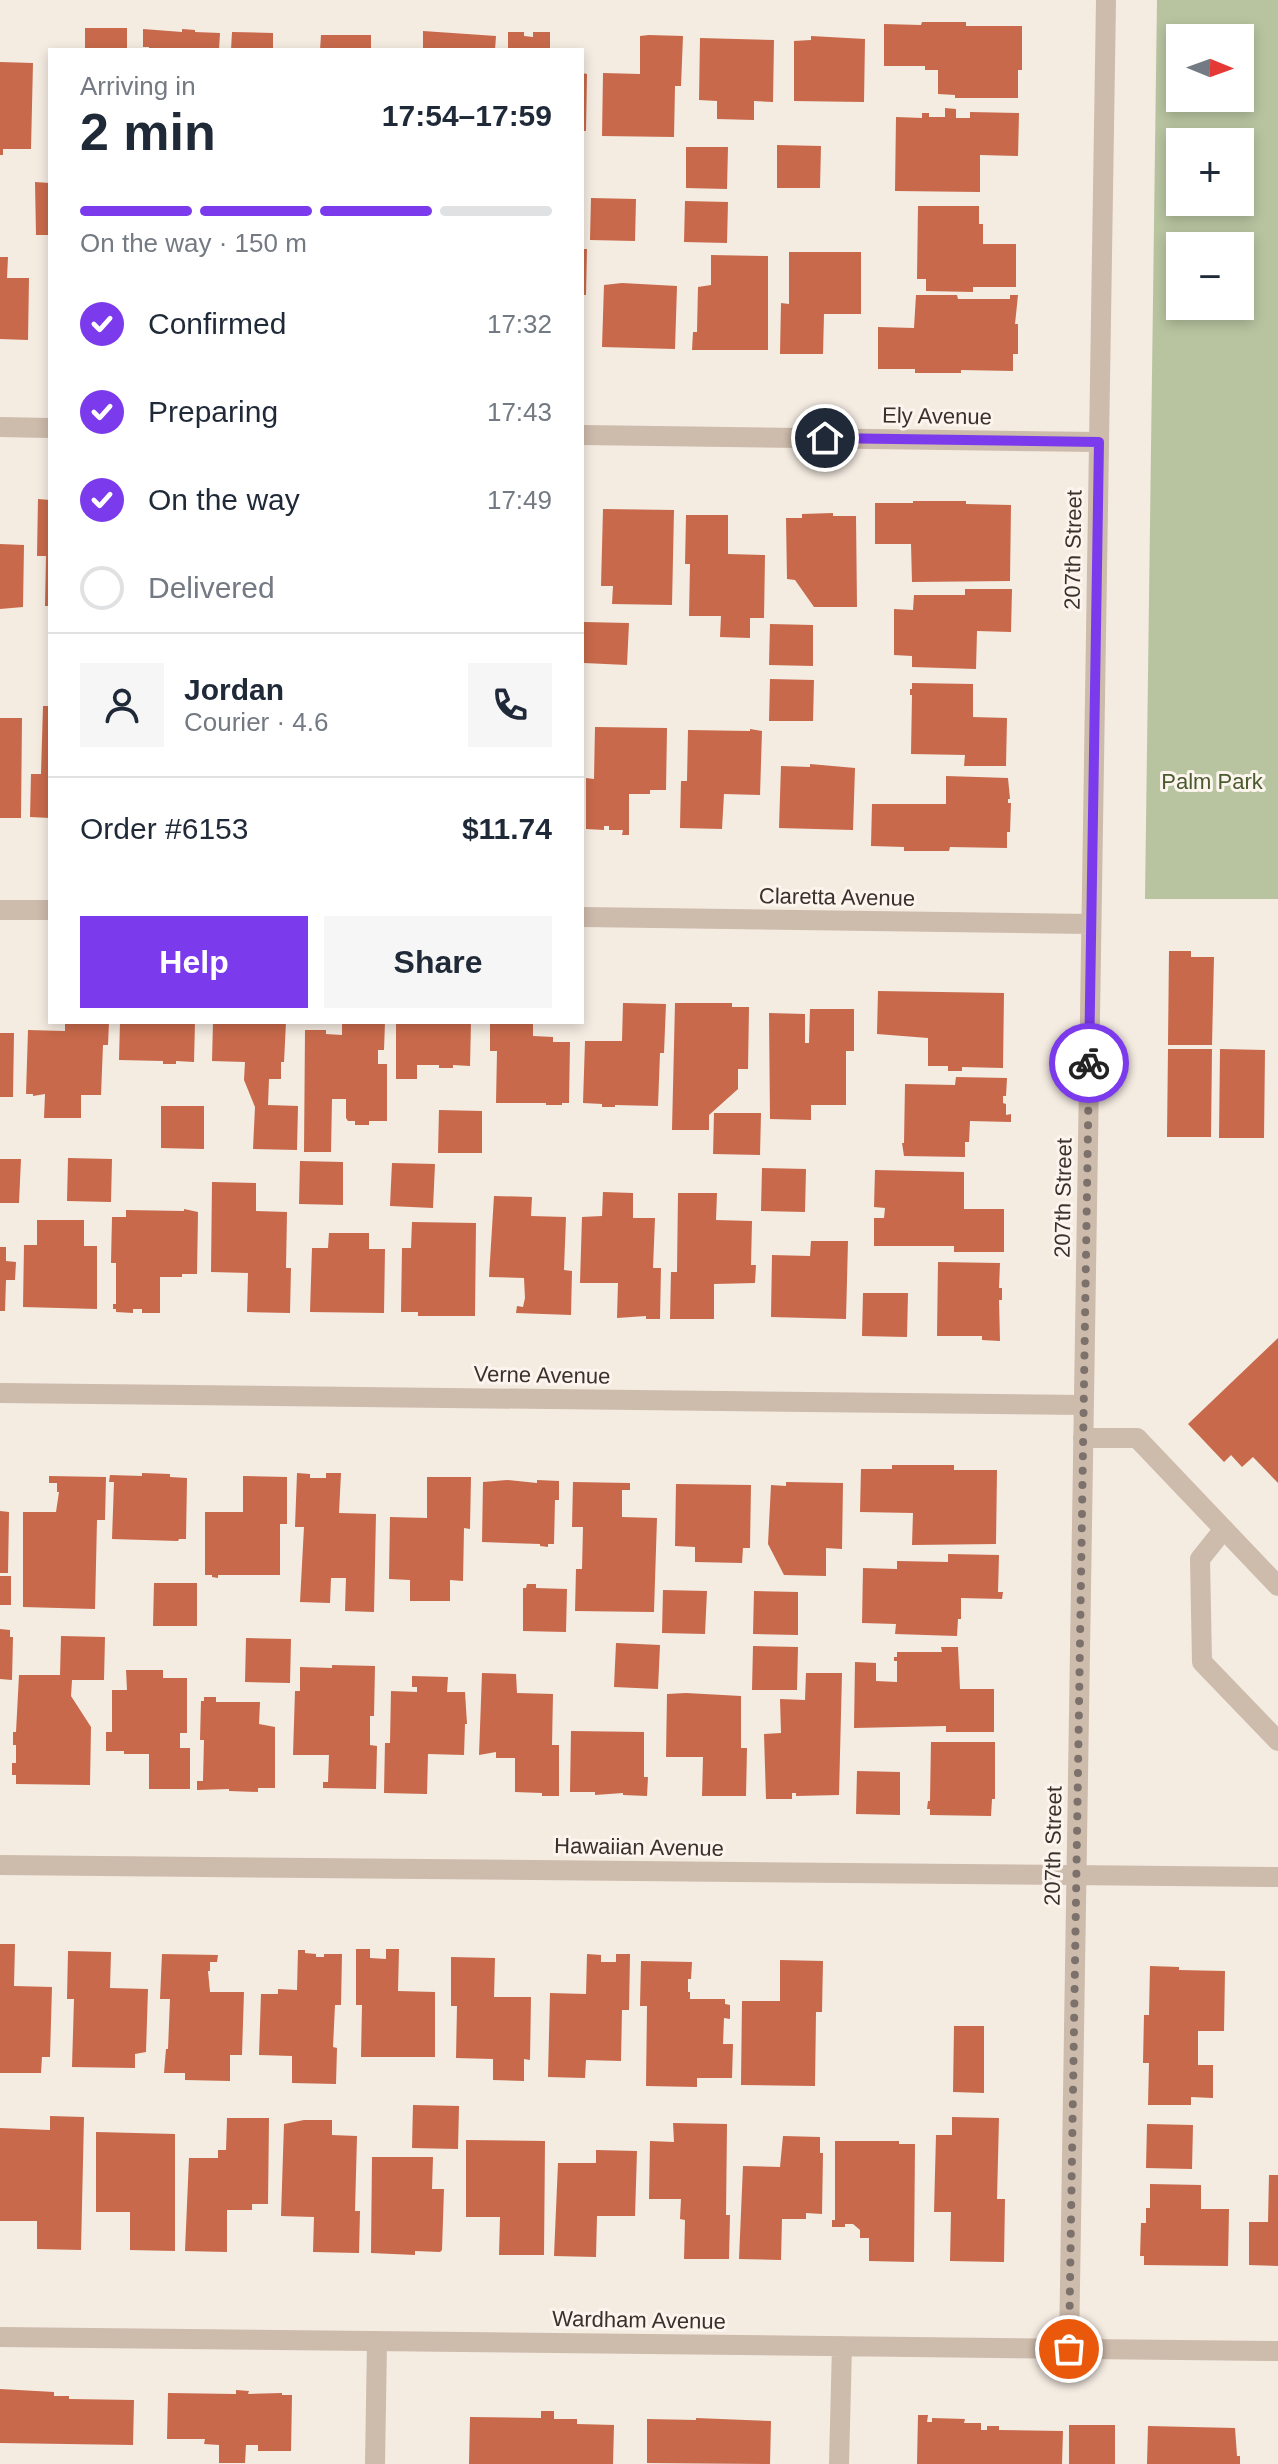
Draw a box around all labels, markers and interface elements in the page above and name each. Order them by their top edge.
north arrow [1166,24,1254,112]
map controls [1166,24,1254,320]
text: Arriving in [80,71,196,101]
text: 17:54–17:59 [382,99,552,132]
text: 2 min [80,103,216,161]
button: + [1166,128,1254,216]
text: On the way · 150 m [80,228,307,258]
button: − [1166,232,1254,320]
icon: check [80,302,124,346]
text: Confirmed [148,307,286,340]
text: 17:32 [487,309,552,339]
icon: check [80,390,124,434]
text: Preparing [148,395,278,428]
text: 17:43 [487,397,552,427]
street label: Ely Avenue [882,403,992,429]
pin [791,404,859,472]
icon: home [803,416,847,460]
icon: check [80,478,124,522]
text: On the way [148,483,300,516]
text: 17:49 [487,485,552,515]
street label: 207th Street [1059,490,1087,610]
text: Delivered [148,571,275,604]
button: person [80,663,164,747]
button: phone [468,663,552,747]
text: Jordan [184,673,284,706]
text: Courier · 4.6 [184,707,329,737]
park label: Palm Park [1161,769,1264,794]
text: Order #6153 [80,812,248,845]
text: $11.74 [462,812,552,845]
street label: Claretta Avenue [759,883,915,911]
button: Help [80,916,308,1008]
button: Share [324,916,552,1008]
courier [1049,1023,1129,1103]
icon: bike [1067,1041,1111,1085]
street label: 207th Street [1049,1138,1077,1258]
street label: Verne Avenue [473,1361,611,1389]
street label: 207th Street [1039,1786,1067,1906]
street label: Hawaiian Avenue [554,1833,724,1861]
street label: Wardham Avenue [552,2306,726,2334]
pin [1035,2315,1103,2383]
icon: bag [1047,2327,1091,2371]

